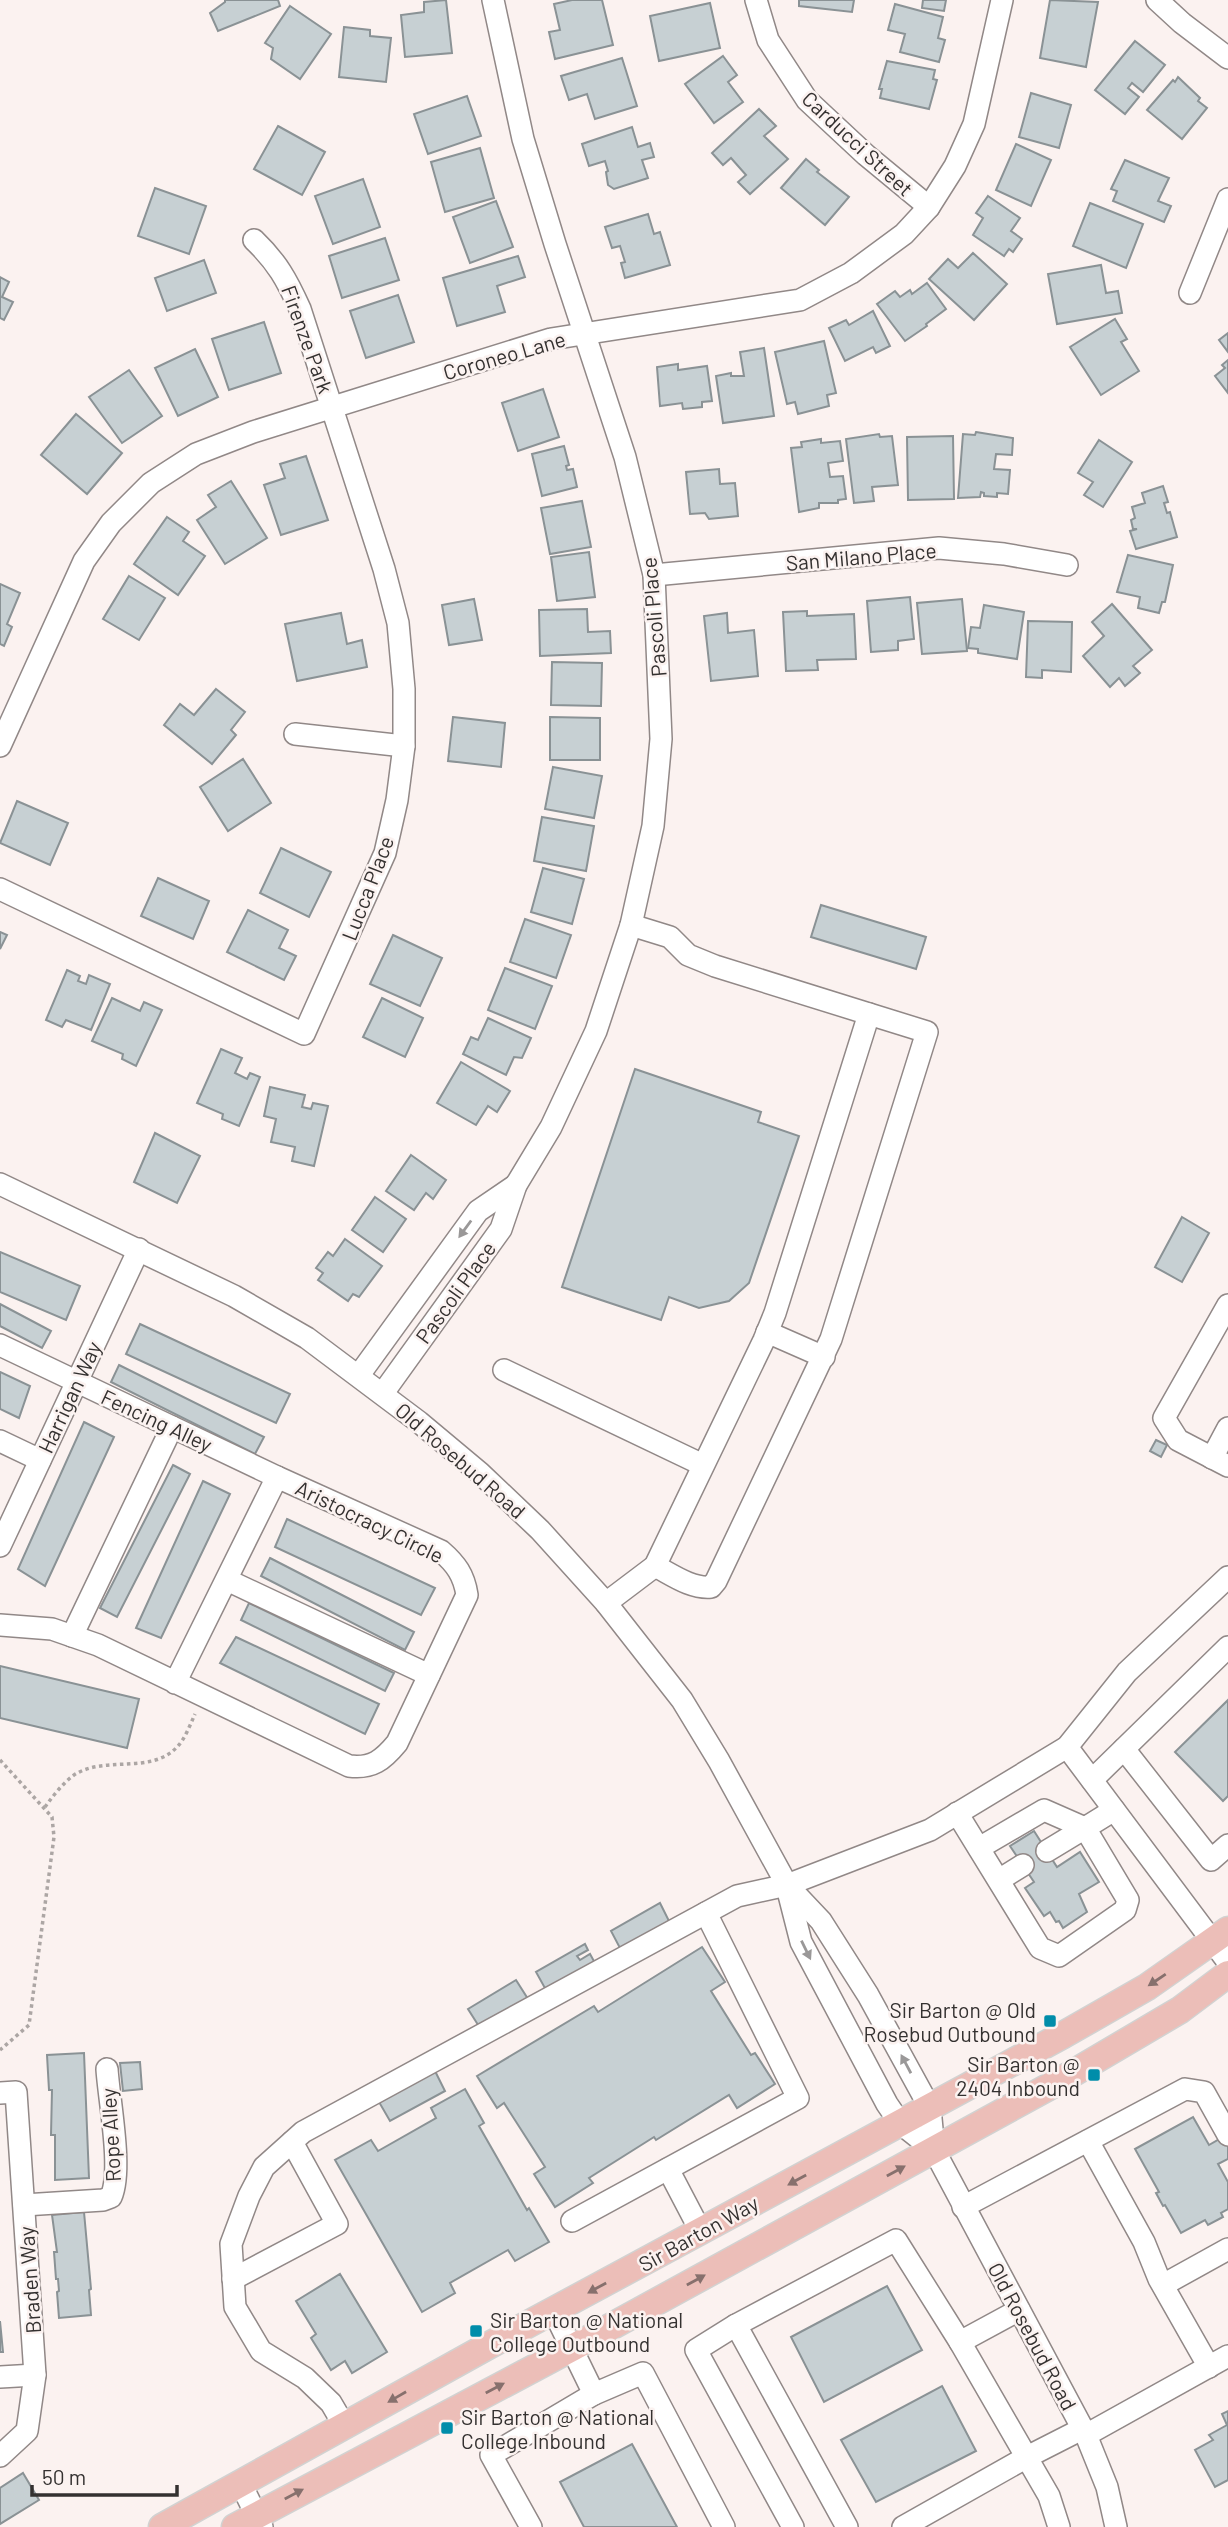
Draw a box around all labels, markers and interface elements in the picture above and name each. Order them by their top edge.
street label: Carducci Street [797,85,919,201]
street label: Firenze Park [277,281,339,397]
street label: Coroneo Lane [440,326,568,384]
street label: San Milano Place [785,537,937,575]
street label: Pascoli Place [635,556,671,678]
street label: Lucca Place [336,832,398,944]
one-way arrow [458,1220,472,1238]
street label: Pascoli Place [410,1236,500,1348]
street label: Harrigan Way [32,1337,106,1457]
street label: Fencing Alley [98,1383,217,1457]
street label: Old Rosebud Road [391,1397,531,1523]
street label: Aristocracy Circle [292,1474,448,1568]
one-way arrow [800,1940,811,1960]
one-way arrow [1147,1973,1166,1986]
place label: Sir Barton @ Old Rosebud Outbound [863,1997,1036,2046]
marker: Sir Barton @ Old Rosebud Outbound [1042,2013,1058,2029]
place label: Sir Barton @ 2404 Inbound [956,2051,1080,2100]
one-way arrow [900,2054,912,2073]
marker: Sir Barton @ 2404 Inbound [1086,2067,1102,2083]
street label: Rope Alley [95,2087,125,2183]
one-way arrow [886,2165,905,2177]
one-way arrow [787,2174,807,2186]
street label: Sir Barton Way [634,2190,763,2276]
street label: Braden Way [13,2225,45,2334]
street label: Old Rosebud Road [983,2258,1083,2414]
one-way arrow [686,2274,706,2286]
one-way arrow [587,2283,607,2294]
place label: Sir Barton @ National College Outbound [490,2307,683,2356]
marker: Sir Barton @ National College Outbound [468,2323,484,2339]
one-way arrow [486,2382,506,2394]
one-way arrow [388,2391,407,2403]
place label: Sir Barton @ National College Inbound [461,2404,654,2453]
marker: Sir Barton @ National College Inbound [439,2420,455,2436]
scale bar [32,2454,177,2498]
text: 50 m [42,2464,86,2489]
one-way arrow [285,2488,304,2500]

